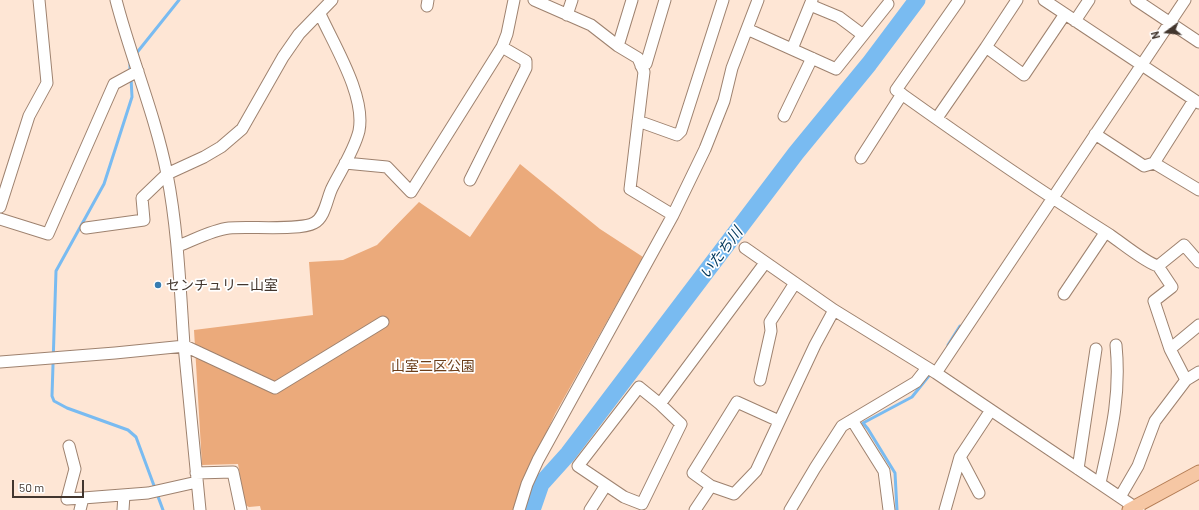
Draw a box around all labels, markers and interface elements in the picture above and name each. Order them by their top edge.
north arrow [1147,12,1187,52]
text: N [1148,30,1162,40]
water label: いたち川 [696,224,746,282]
place label: センチュリー山室 [166,277,278,293]
marker: センチュリー山室 [153,280,163,290]
park label: 山室二区公園 [391,358,475,374]
scale bar [14,472,86,498]
text: 50 m [19,480,44,494]

